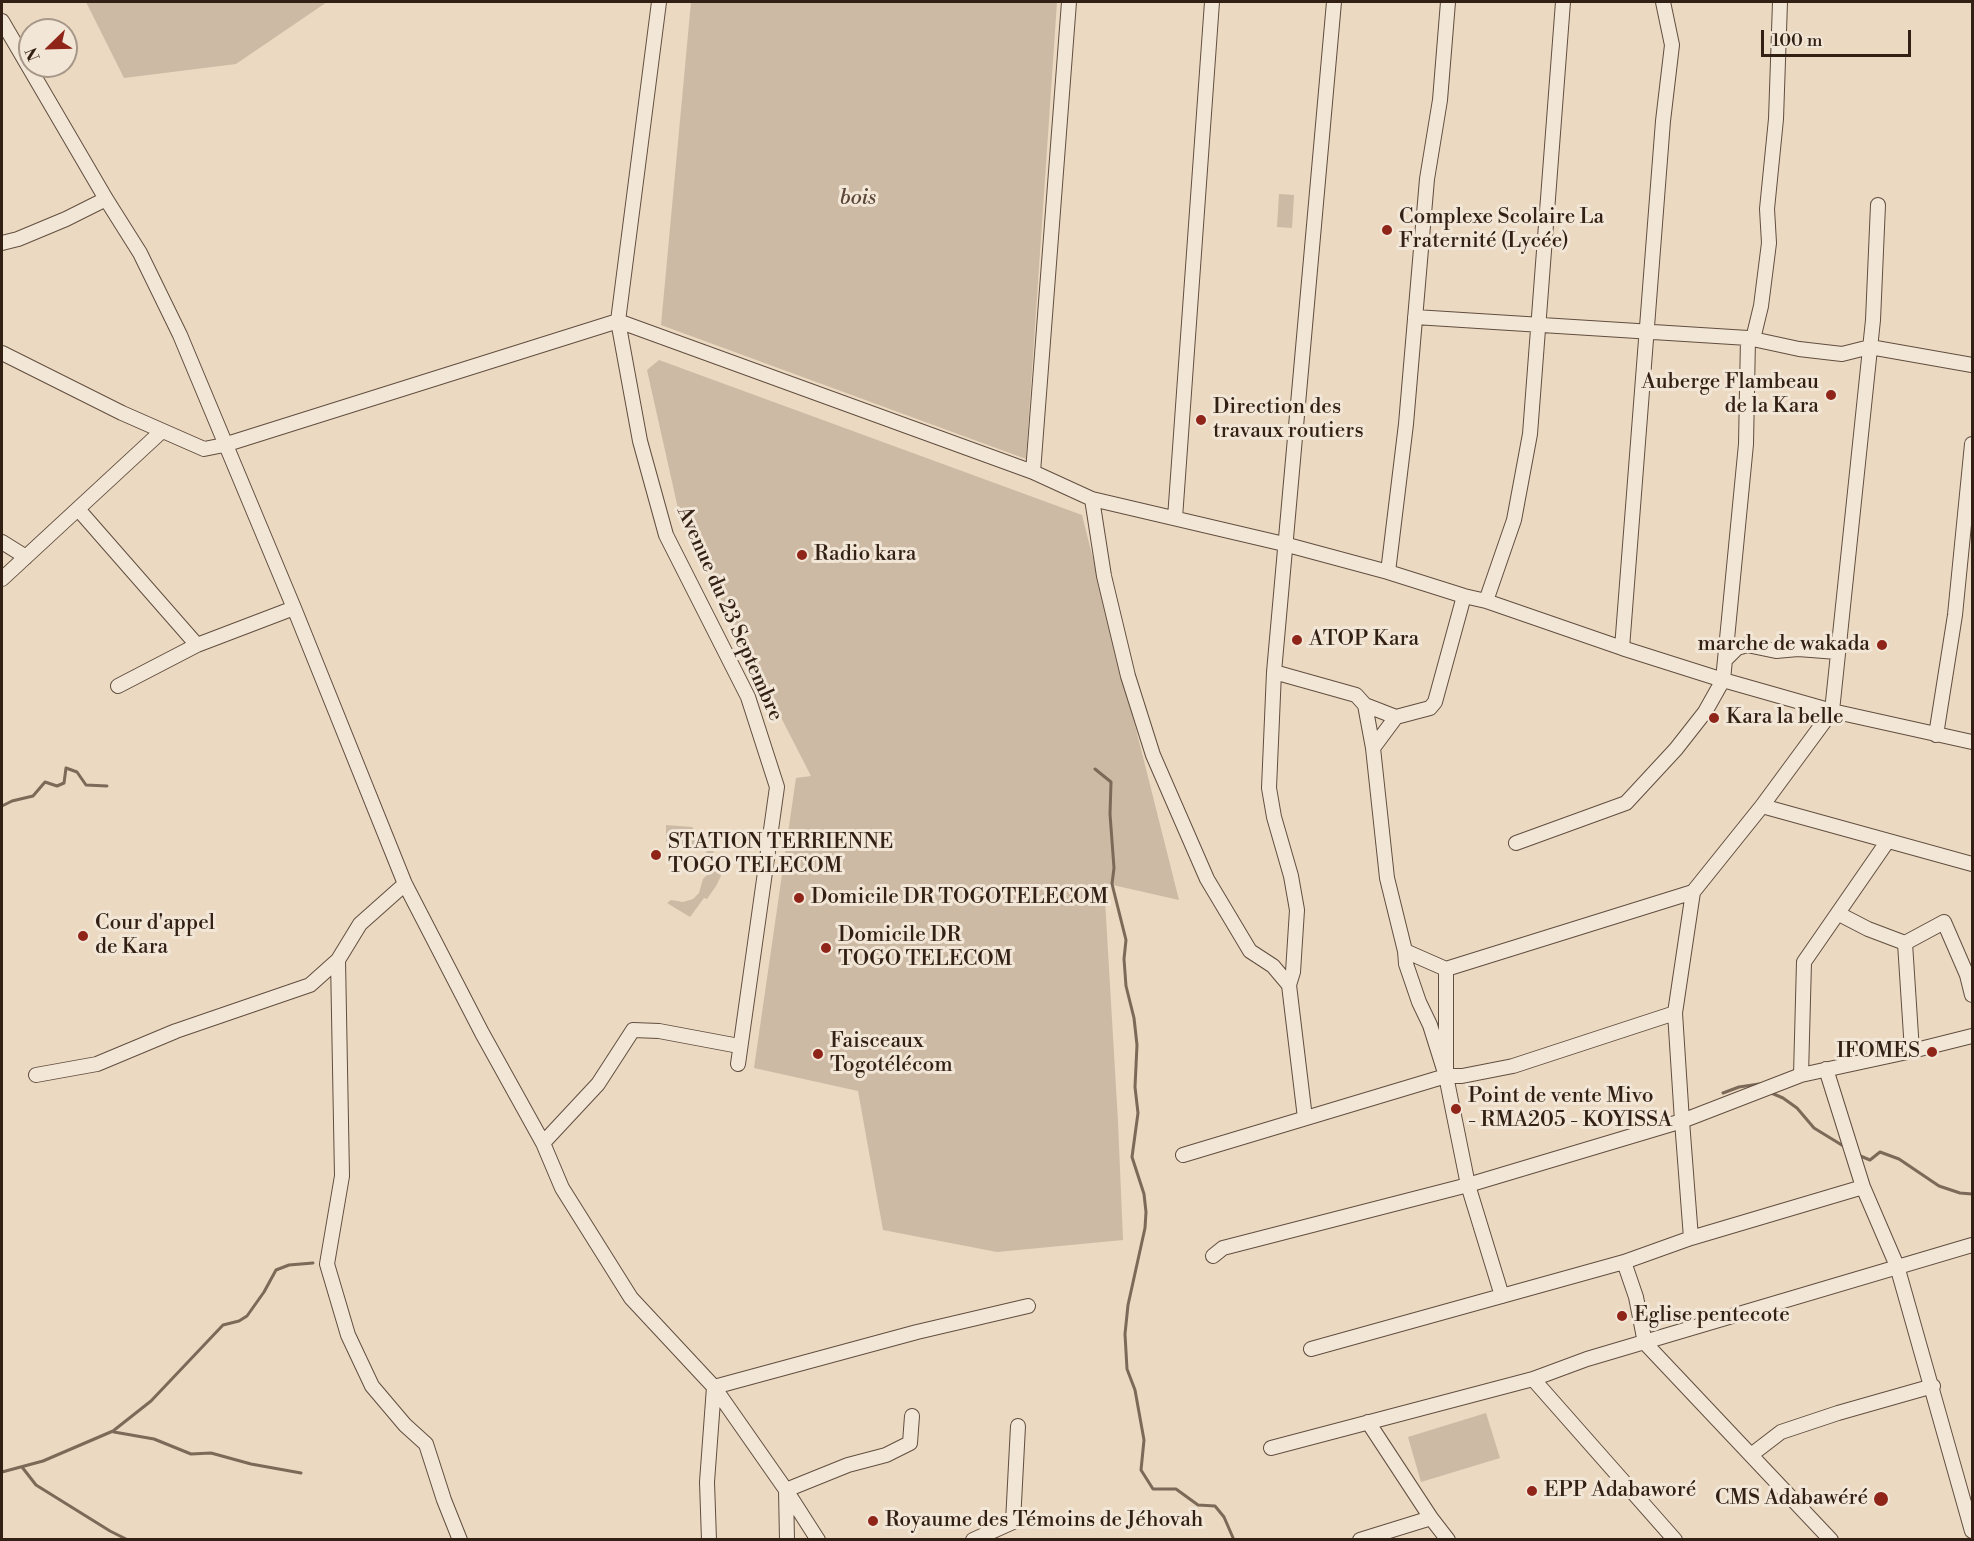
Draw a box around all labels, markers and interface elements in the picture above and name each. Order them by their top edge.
north arrow [18,18,78,78]
scale bar [1764,18,1914,56]
text: 100 m [1772,29,1823,52]
text: N [22,45,45,64]
park label: bois [840,186,876,212]
place label: Complexe Scolaire La Fraternité (Lycée) [1399,205,1604,255]
marker: Complexe Scolaire La Fraternité (Lycée) [1380,223,1394,237]
place label: Auberge Flambeau de la Kara [1642,370,1819,420]
marker: Auberge Flambeau de la Kara [1824,388,1838,402]
place label: Direction des travaux routiers [1213,395,1364,445]
marker: Direction des travaux routiers [1194,413,1208,427]
street label: Avenue du 23 Septembre [670,503,788,725]
place label: Radio kara [814,542,917,568]
marker: Radio kara [795,548,809,562]
place label: ATOP Kara [1309,627,1419,653]
place label: marche de wakada [1697,632,1870,658]
marker: ATOP Kara [1290,633,1304,647]
marker: marche de wakada [1875,638,1889,652]
place label: Kara la belle [1726,705,1843,731]
marker: Kara la belle [1707,711,1721,725]
place label: STATION TERRIENNE TOGO TELECOM [668,830,893,880]
marker: STATION TERRIENNE TOGO TELECOM [649,848,663,862]
place label: Domicile DR TOGOTELECOM [811,885,1108,911]
marker: Domicile DR TOGOTELECOM [792,891,806,905]
place label: Cour d'appel de Kara [95,911,215,961]
place label: Domicile DR TOGO TELECOM [838,923,1012,973]
marker: Cour d'appel de Kara [76,929,90,943]
marker: Domicile DR TOGO TELECOM [819,941,833,955]
place label: Faisceaux Togotélécom [830,1029,953,1079]
place label: IFOMES [1837,1039,1920,1065]
marker: IFOMES [1925,1045,1939,1059]
marker: Faisceaux Togotélécom [811,1047,825,1061]
place label: Point de vente Mivo - RMA205 - KOYISSA [1468,1084,1672,1134]
marker: Point de vente Mivo - RMA205 - KOYISSA [1449,1102,1463,1116]
place label: Eglise pentecote [1634,1303,1790,1329]
marker: Eglise pentecote [1615,1309,1629,1323]
place label: EPP Adabaworé [1544,1478,1696,1504]
marker: EPP Adabaworé [1525,1484,1539,1498]
place label: CMS Adabawéré [1715,1486,1868,1512]
marker: CMS Adabawéré [1872,1490,1890,1508]
place label: Royaume des Témoins de Jéhovah [885,1508,1203,1534]
marker: Royaume des Témoins de Jéhovah [866,1514,880,1528]

